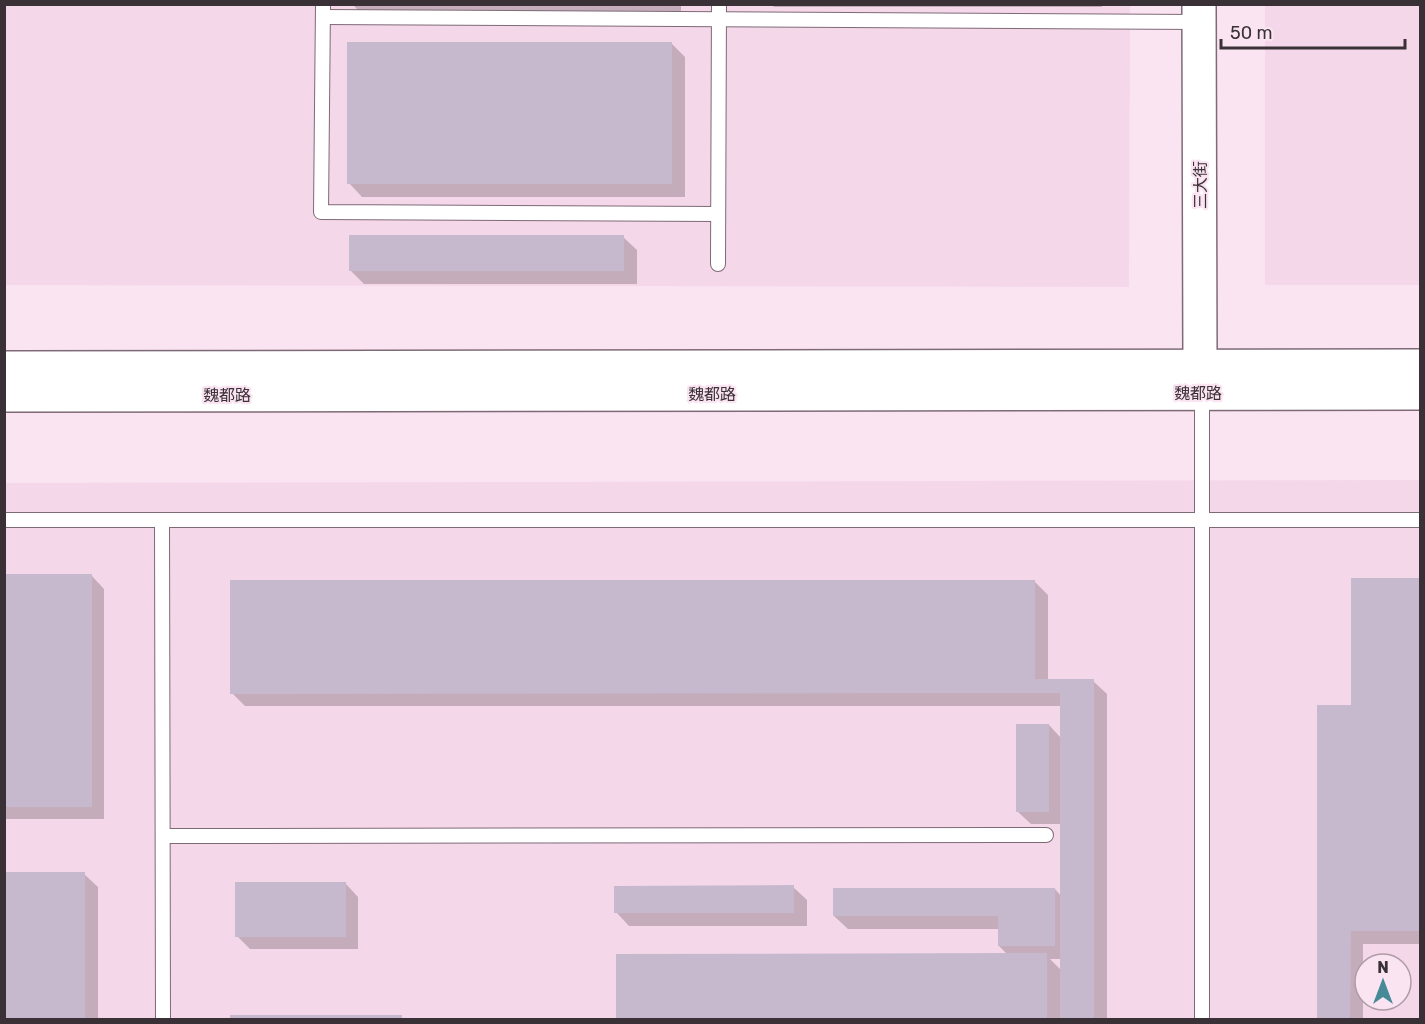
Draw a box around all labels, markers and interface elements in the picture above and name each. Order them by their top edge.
scale bar [1221,12,1406,50]
text: 50 m [1230,22,1273,44]
street label: 三大街 [1191,161,1210,209]
street label: 魏都路 [1174,384,1222,403]
street label: 魏都路 [688,385,736,404]
street label: 魏都路 [203,386,251,405]
north arrow [1353,952,1413,1012]
text: N [1377,958,1389,977]

